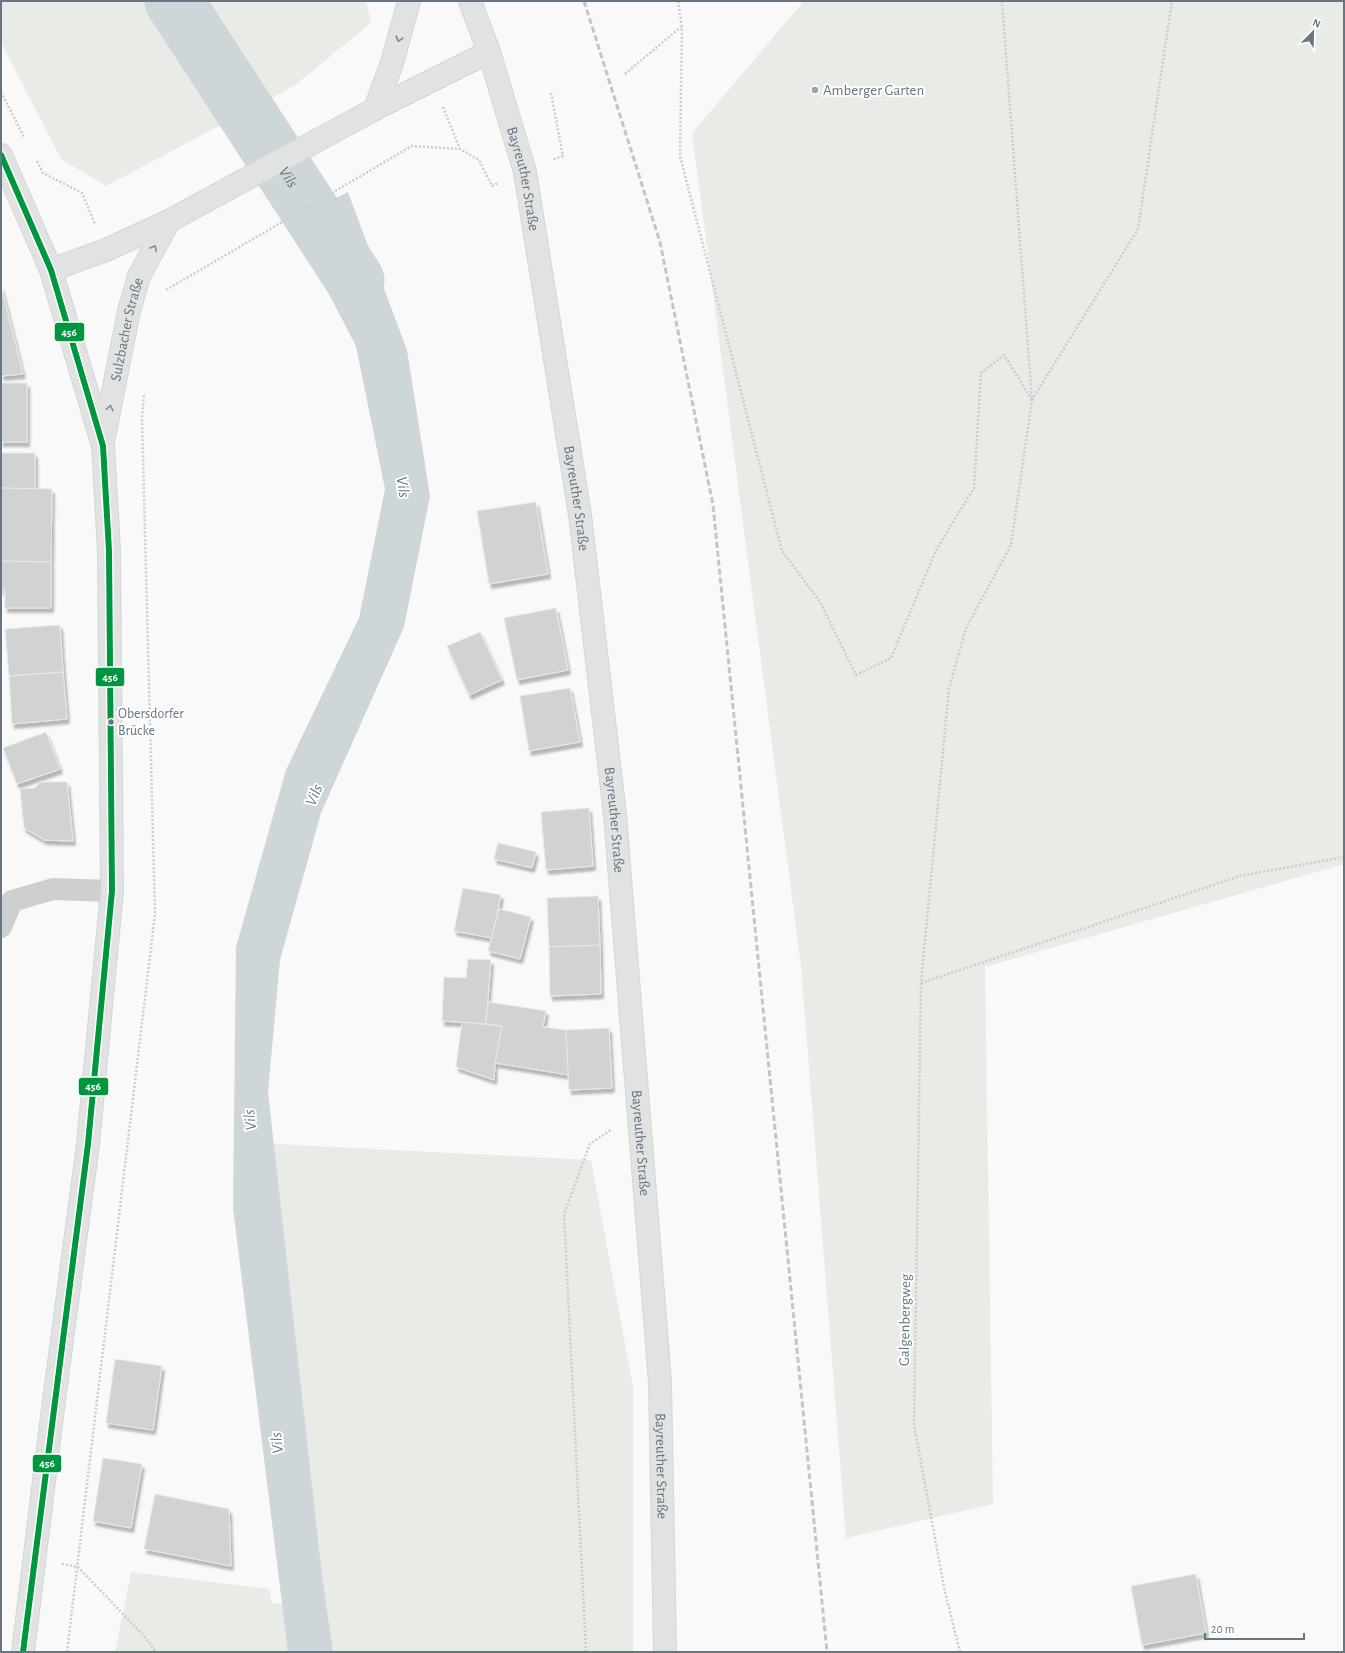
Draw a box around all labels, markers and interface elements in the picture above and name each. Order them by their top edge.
north arrow [1293,12,1333,52]
text: N [1311,17,1322,30]
one-way arrow [395,35,404,42]
place label: Amberger Garten [823,83,924,98]
marker: Amberger Garten [810,85,820,95]
street label: Bayreuther Straße [504,125,542,232]
water label: Vils [276,164,301,190]
one-way arrow [149,245,157,252]
street label: Sulzbacher Straße [108,276,146,383]
line badge: 456 [54,322,85,342]
text: 456 [61,327,77,338]
one-way arrow [105,404,114,411]
street label: Bayreuther Straße [561,444,592,552]
water label: Vils [394,475,412,499]
line badge: 456 [95,667,125,687]
text: 456 [102,672,118,683]
place label: Obersdorfer Brücke [118,707,184,738]
marker: Obersdorfer Brücke [106,717,116,727]
street label: Bayreuther Straße [602,766,627,874]
water label: Vils [303,782,325,808]
line badge: 456 [78,1077,109,1096]
text: 456 [85,1081,101,1092]
street label: Bayreuther Straße [629,1089,653,1196]
water label: Vils [241,1109,259,1131]
street label: Galgenbergweg [897,1273,913,1366]
street label: Bayreuther Straße [653,1413,670,1519]
water label: Vils [268,1432,286,1454]
line badge: 456 [32,1454,62,1473]
text: 456 [39,1458,55,1469]
scale bar [1205,1615,1304,1641]
text: 20 m [1211,1623,1234,1635]

